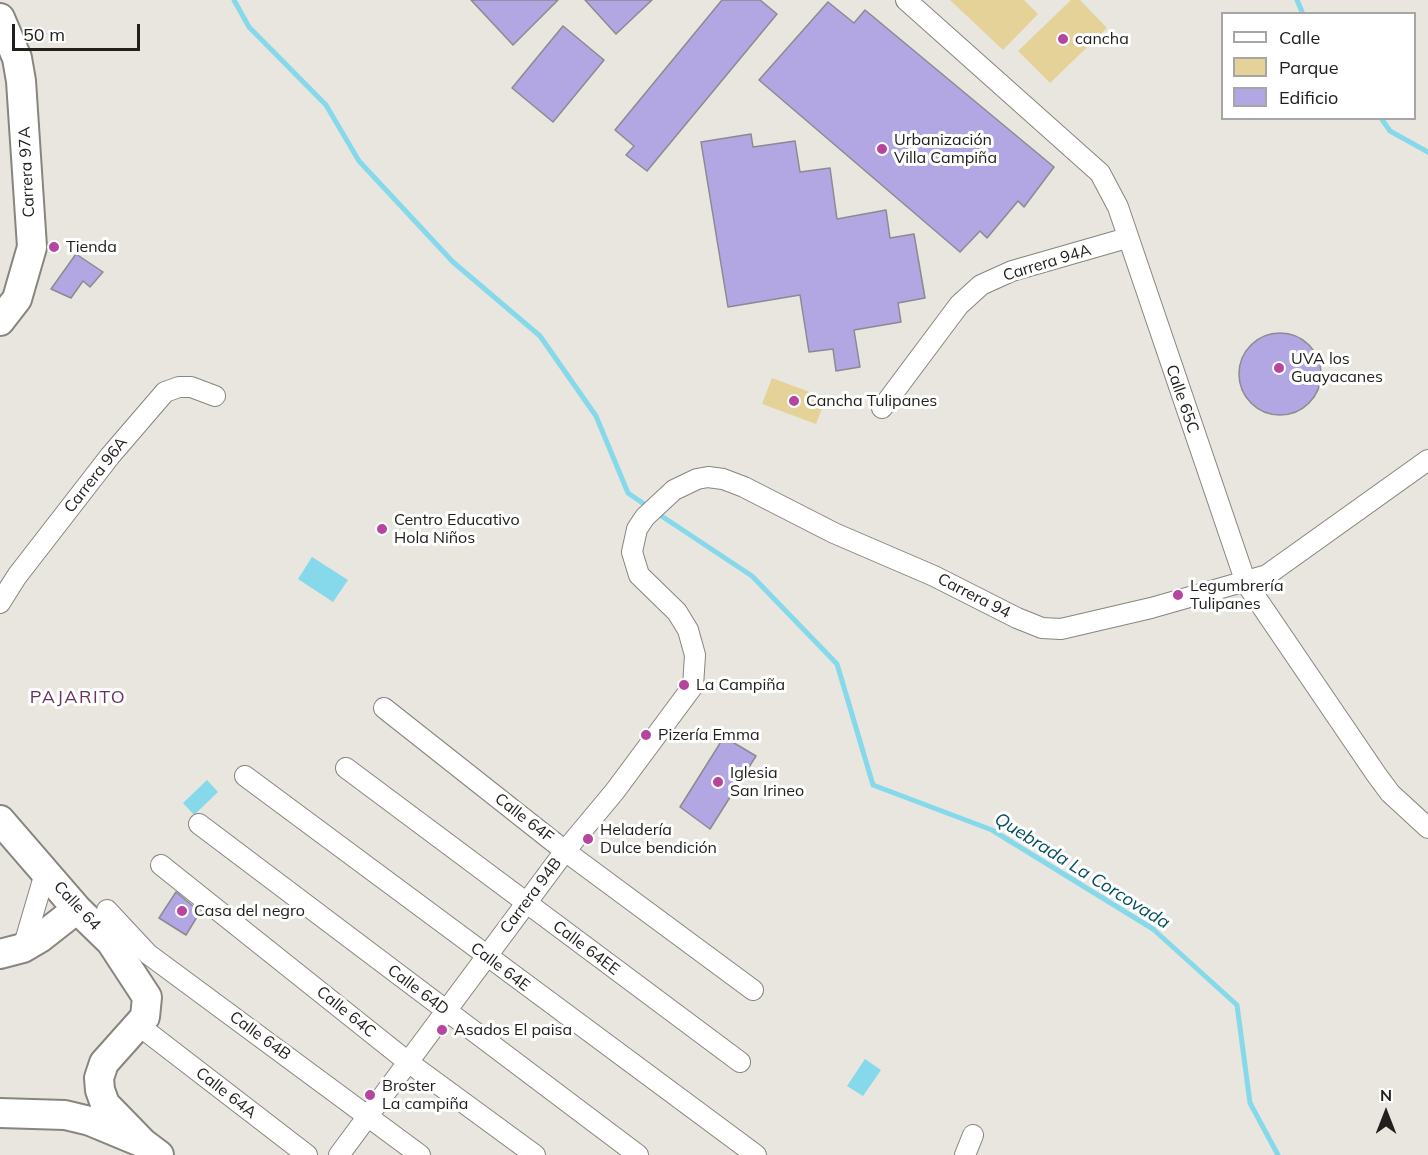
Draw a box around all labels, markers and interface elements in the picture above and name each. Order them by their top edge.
scale bar [15,12,142,50]
legend [1221,12,1416,120]
text: 50 m [23,23,65,46]
text: Calle [1279,26,1320,49]
place label: cancha [1075,29,1129,49]
marker: cancha [1056,32,1070,46]
text: Parque [1279,56,1338,79]
text: Edificio [1279,86,1338,109]
street label: Carrera 97A [15,126,39,218]
place label: Urbanización Villa Campiña [894,130,997,168]
marker: Urbanización Villa Campiña [875,142,889,156]
place label: Tienda [66,237,117,257]
marker: Tienda [47,240,61,254]
street label: Carrera 94A [1001,241,1093,285]
place label: UVA los Guayacanes [1291,349,1383,387]
marker: UVA los Guayacanes [1272,361,1286,375]
street label: Calle 65C [1161,362,1203,436]
place label: Cancha Tulipanes [806,391,937,411]
marker: Cancha Tulipanes [787,394,801,408]
street label: Carrera 96A [60,433,132,517]
place label: Centro Educativo Hola Niños [394,510,520,548]
marker: Centro Educativo Hola Niños [375,522,389,536]
street label: Carrera 94 [934,569,1014,623]
place label: Legumbrería Tulipanes [1190,576,1283,614]
marker: Legumbrería Tulipanes [1171,588,1185,602]
place label: La Campiña [696,675,785,695]
marker: La Campiña [677,678,691,692]
district label: PAJARITO [30,687,126,709]
place label: Pizería Emma [658,725,760,745]
marker: Pizería Emma [639,728,653,742]
place label: Iglesia San Irineo [730,763,804,801]
marker: Iglesia San Irineo [711,775,725,789]
street label: Calle 64F [491,789,557,847]
water label: Quebrada La Corcovada [990,808,1174,934]
place label: Heladería Dulce bendición [600,820,717,858]
marker: Heladería Dulce bendición [581,832,595,846]
street label: Carrera 94B [496,854,566,938]
street label: Calle 64 [50,878,104,934]
place label: Casa del negro [194,901,305,921]
marker: Casa del negro [175,904,189,918]
street label: Calle 64EE [549,917,623,979]
street label: Calle 64E [467,938,533,996]
street label: Calle 64D [383,961,453,1019]
street label: Calle 64C [312,982,380,1042]
street label: Calle 64B [226,1007,294,1065]
place label: Asados El paisa [454,1020,572,1040]
marker: Asados El paisa [435,1023,449,1037]
street label: Calle 64A [192,1063,260,1123]
place label: Broster La campiña [382,1076,468,1114]
north arrow [1356,1083,1416,1143]
text: N [1380,1085,1392,1105]
marker: Broster La campiña [363,1088,377,1102]

